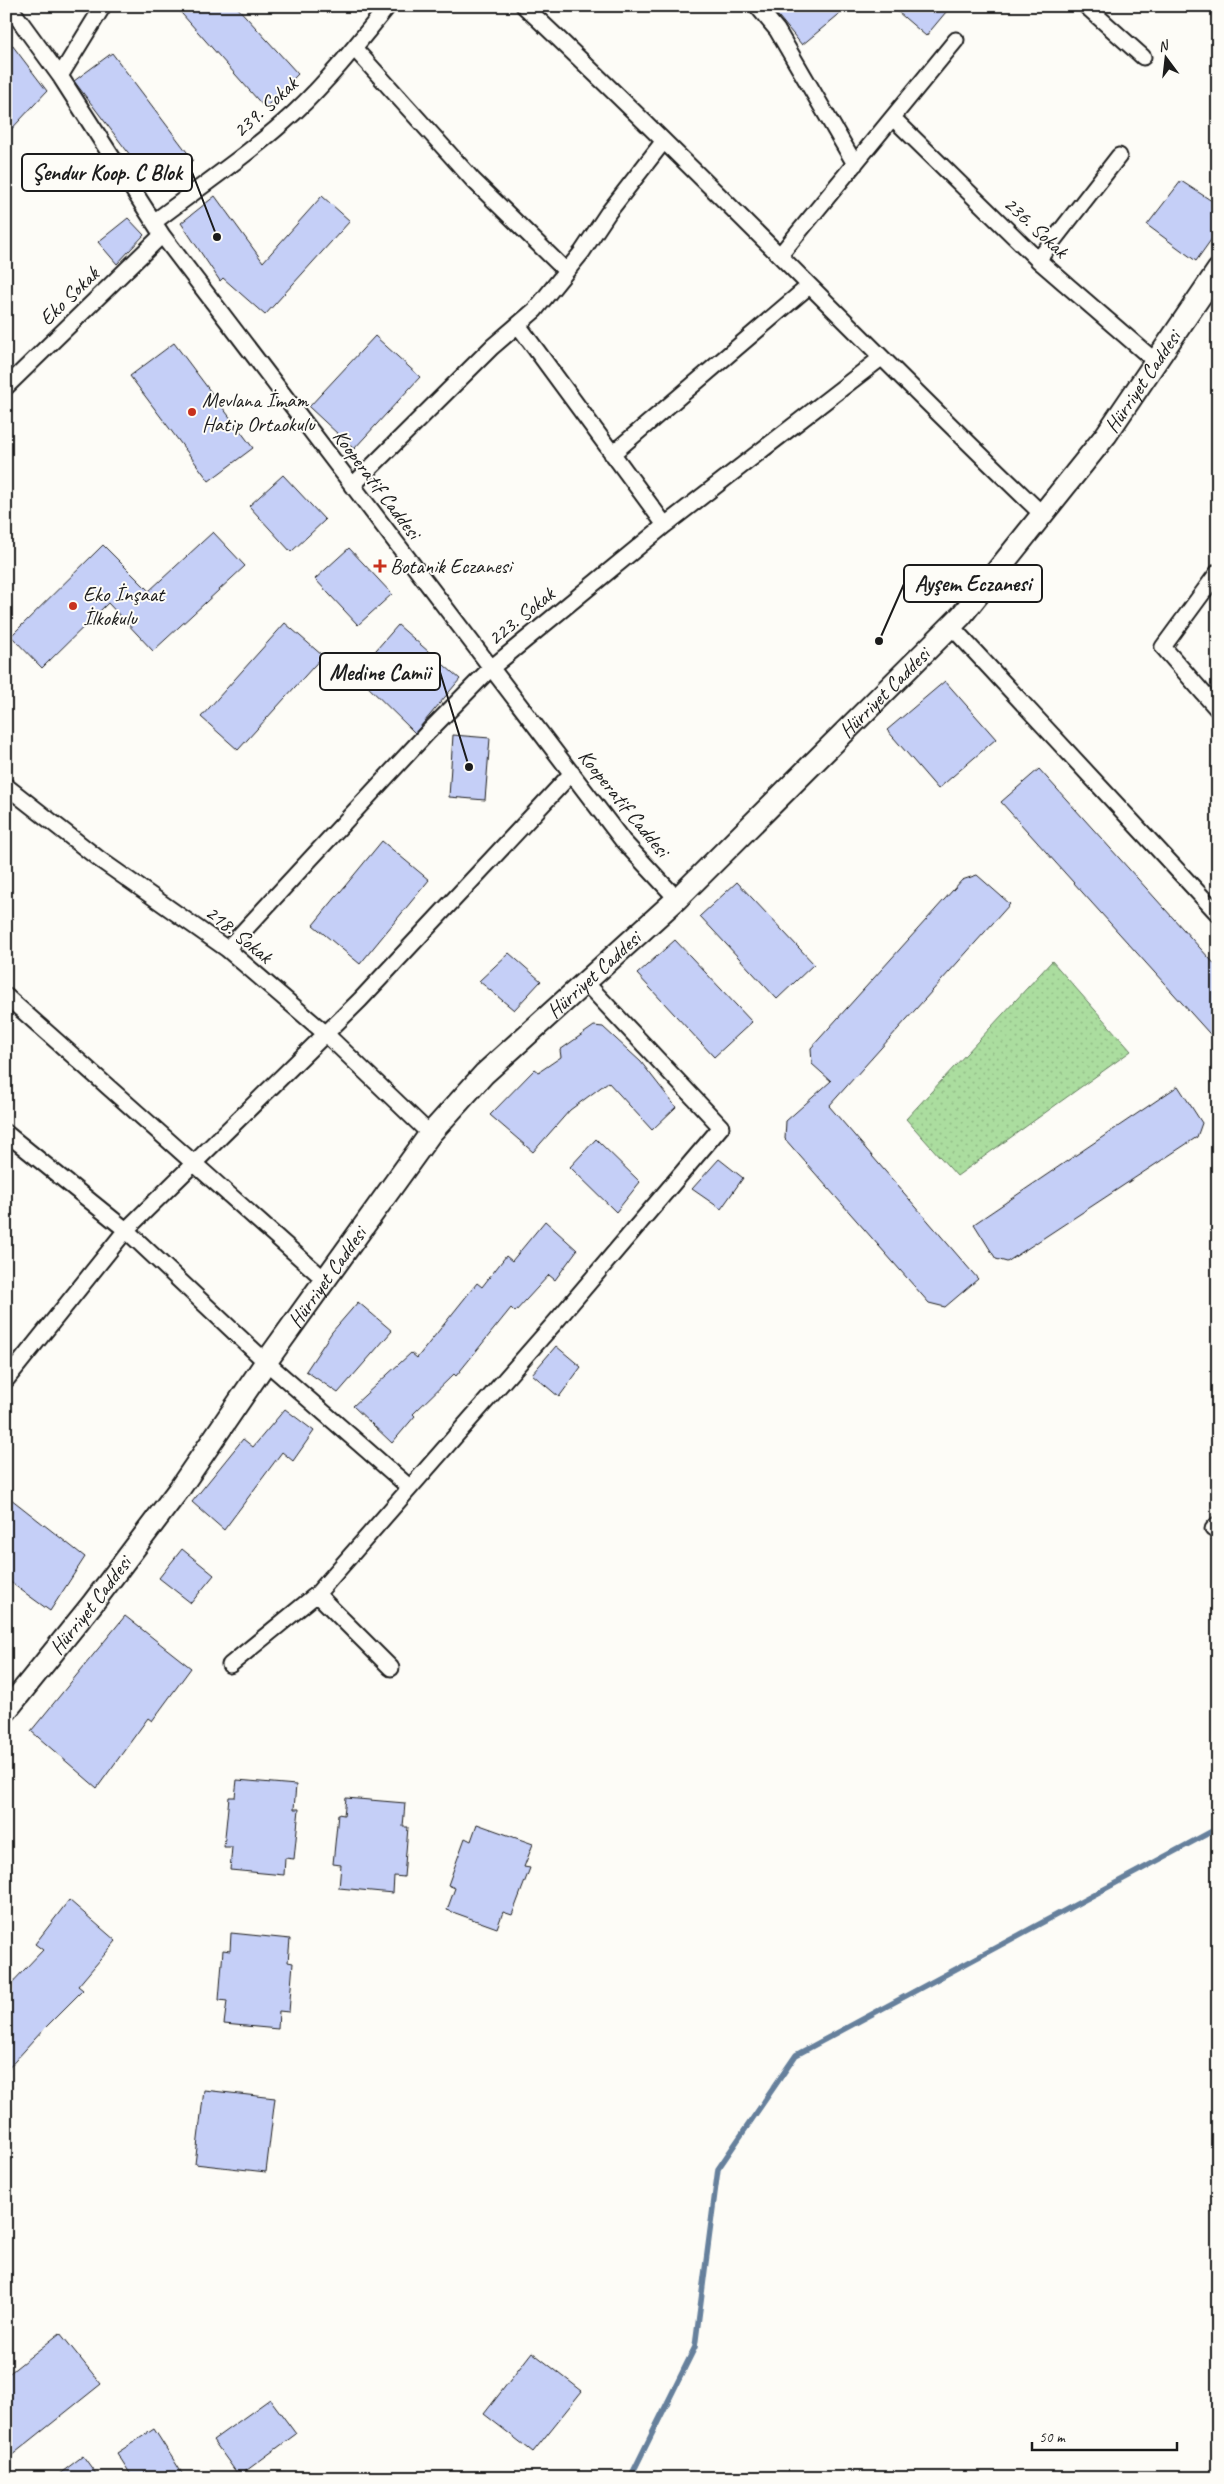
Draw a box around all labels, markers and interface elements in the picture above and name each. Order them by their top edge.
north arrow [1142,32,1192,82]
text: N [1156,36,1171,55]
street label: 239. Sokak [227,70,304,143]
callout: Şendur Koop. C Blok [22,154,192,191]
text: Şendur Koop. C Blok [32,159,184,187]
street label: 236. Sokak [998,191,1075,264]
street label: Eko Sokak [34,260,105,331]
street label: Hürriyet Caddesi [1098,323,1188,438]
place label: Mevlana İmam Hatip Ortaokulu [202,387,316,437]
marker: Mevlana İmam Hatip Ortaokulu [186,406,198,418]
street label: Kooperatif Caddesi [327,424,429,546]
place label: Botanik Eczanesi [390,553,515,579]
marker: Botanik Eczanesi [374,560,386,572]
callout: Ayşem Eczanesi [904,565,1042,602]
text: Ayşem Eczanesi [915,570,1034,598]
street label: 223. Sokak [482,580,561,651]
place label: Eko İnşaat İlkokulu [83,581,166,631]
marker: Eko İnşaat İlkokulu [67,600,79,612]
street label: Hürriyet Caddesi [833,640,937,743]
callout: Medine Camii [320,653,440,690]
text: Medine Camii [330,659,433,687]
street label: Kooperatif Caddesi [573,744,677,864]
street label: 218. Sokak [200,899,279,970]
street label: Hürriyet Caddesi [541,923,648,1024]
street label: Hürriyet Caddesi [282,1219,374,1332]
street label: Hürriyet Caddesi [44,1549,139,1660]
scale bar [1032,2419,1176,2451]
text: 50 m [1039,2428,1066,2447]

